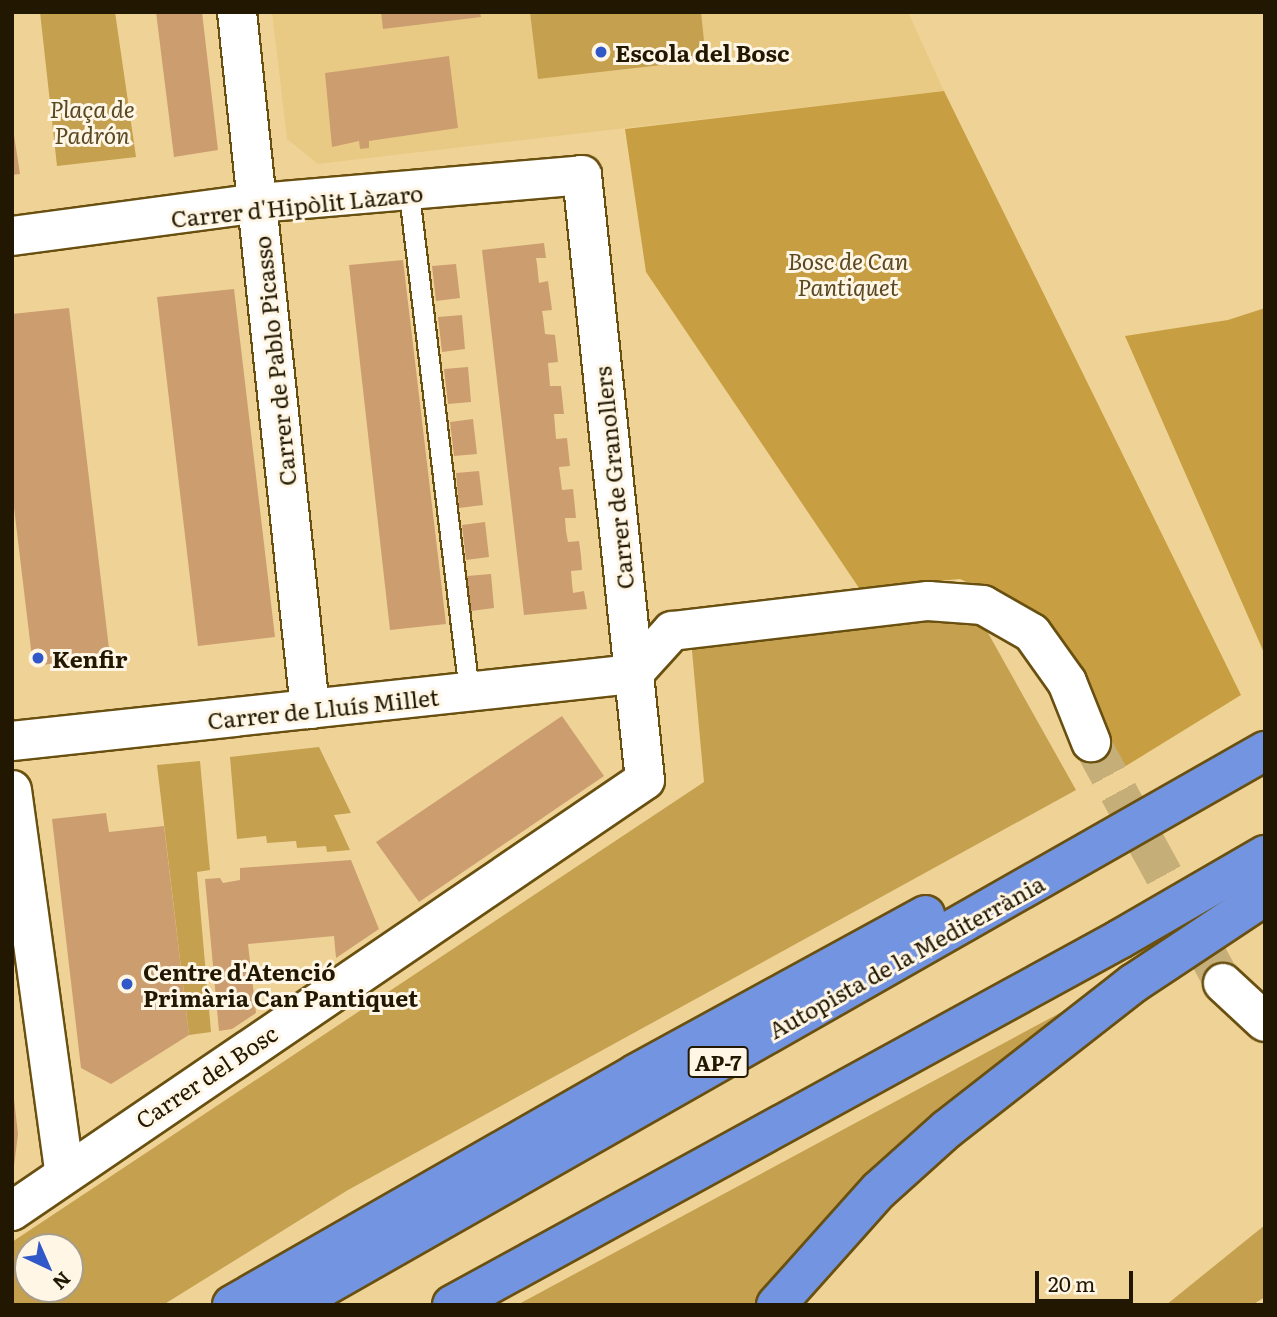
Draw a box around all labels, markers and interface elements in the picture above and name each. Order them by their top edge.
place label: Escola del Bosc [615,38,789,66]
marker: Escola del Bosc [593,44,609,60]
park label: Plaça de Padrón [49,94,135,148]
street label: Carrer d'Hipòlit Làzaro [169,178,425,232]
street label: Carrer de Pablo Picasso [247,235,301,487]
park label: Bosc de Can Pantiquet [788,246,908,300]
street label: Carrer de Granollers [588,365,638,591]
place label: Kenfir [52,644,127,672]
marker: Kenfir [30,650,46,666]
street label: Carrer de Lluís Millet [206,682,440,734]
street label: Autopista de la Mediterrània [763,868,1049,1044]
place label: Centre d'Atenció Primària Can Pantiquet [143,957,418,1011]
marker: Centre d'Atenció Primària Can Pantiquet [117,974,137,994]
street label: Carrer del Bosc [130,1019,282,1133]
road number: AP-7 [686,1044,750,1080]
north arrow [14,1233,84,1303]
scale bar [1039,1258,1137,1302]
text: N [47,1266,78,1297]
text: 20 m [1048,1267,1095,1298]

